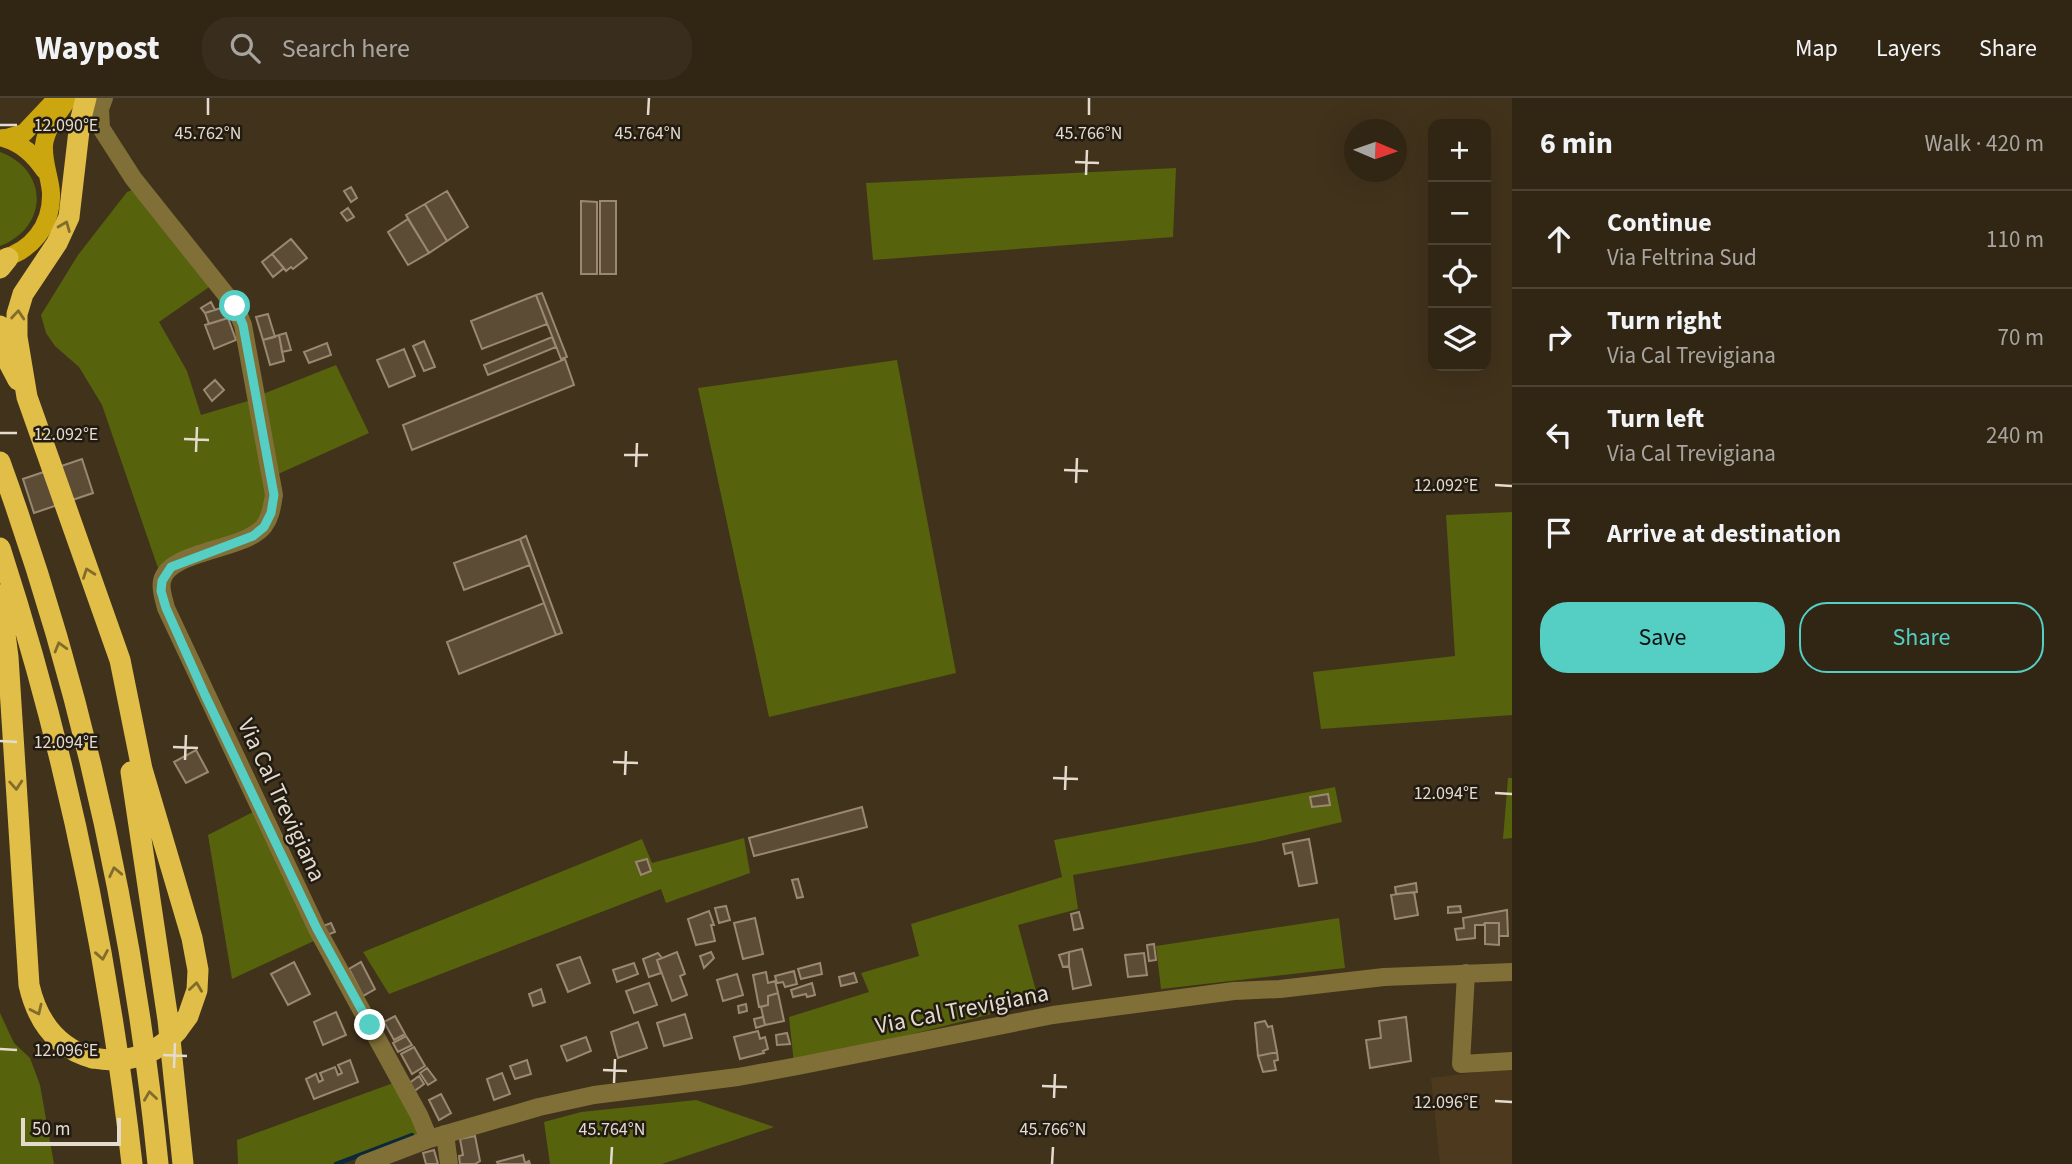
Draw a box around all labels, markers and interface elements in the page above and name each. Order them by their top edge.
search box [202,17,692,80]
text: Waypost [35,25,160,72]
icon: search [226,29,264,67]
text: Search here [282,30,410,67]
text: Map [1795,31,1838,66]
text: Layers [1876,31,1941,66]
text: Share [1979,31,2037,66]
text: 12.090°E [34,113,98,138]
north arrow [1344,119,1407,182]
map controls [1428,119,1491,371]
button: + [1428,119,1491,182]
text: 45.762°N [175,121,241,146]
text: 45.764°N [615,121,681,146]
text: 45.766°N [1056,121,1122,146]
text: 6 min [1540,122,1613,165]
text: Walk · 420 m [1925,127,2044,160]
button: − [1428,182,1491,245]
text: Continue [1607,204,1712,241]
one-way arrow [56,220,70,232]
icon: ahead [1540,220,1578,258]
text: 110 m [1986,223,2044,256]
text: Via Feltrina Sud [1607,241,1757,274]
button: locate [1428,245,1491,308]
route start [219,290,250,321]
text: Turn right [1607,302,1722,339]
button: layers [1428,308,1491,371]
one-way arrow [10,309,25,320]
icon: right [1540,318,1578,356]
text: 70 m [1997,321,2044,354]
text: Via Cal Trevigiana [1607,339,1776,372]
text: Turn left [1607,400,1704,437]
icon: left [1540,416,1578,454]
text: 240 m [1986,419,2044,452]
text: 12.092°E [34,422,98,447]
text: Via Cal Trevigiana [1607,437,1776,470]
text: 12.092°E [1414,473,1478,498]
icon: arrive [1540,514,1578,552]
text: Arrive at destination [1607,515,1841,552]
one-way arrow [82,567,96,579]
button: Save [1540,602,1785,673]
button: Share [1799,602,2044,673]
one-way arrow [53,641,68,653]
street label: Via Cal Trevigiana [228,713,335,887]
text: 12.094°E [34,730,98,755]
one-way arrow [8,780,23,791]
text: 12.094°E [1414,781,1478,806]
one-way arrow [108,866,123,878]
one-way arrow [94,949,109,961]
street label: Via Cal Trevigiana [872,976,1052,1043]
one-way arrow [189,981,204,993]
one-way arrow [29,1003,43,1015]
route end [354,1009,385,1040]
text: 12.096°E [34,1038,98,1063]
one-way arrow [143,1090,158,1102]
text: 12.096°E [1414,1090,1478,1115]
scale bar [21,1115,121,1147]
text: 50 m [32,1116,70,1143]
text: 45.764°N [579,1117,645,1142]
text: 45.766°N [1020,1117,1086,1142]

